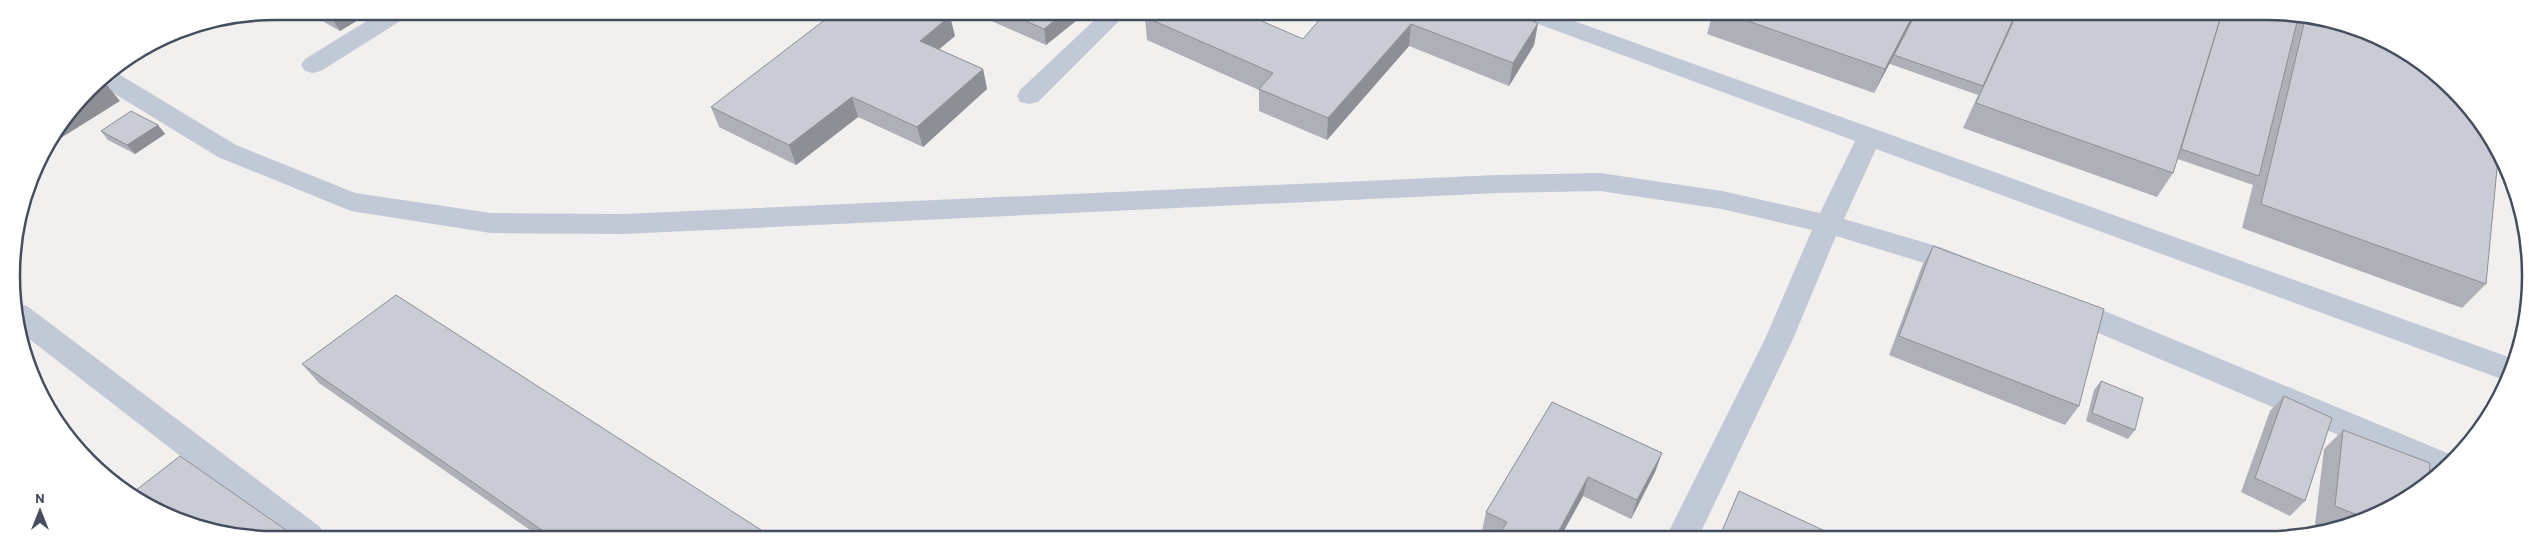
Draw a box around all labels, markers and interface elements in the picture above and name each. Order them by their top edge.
north arrow [15,486,65,536]
text: N [35,489,45,506]

